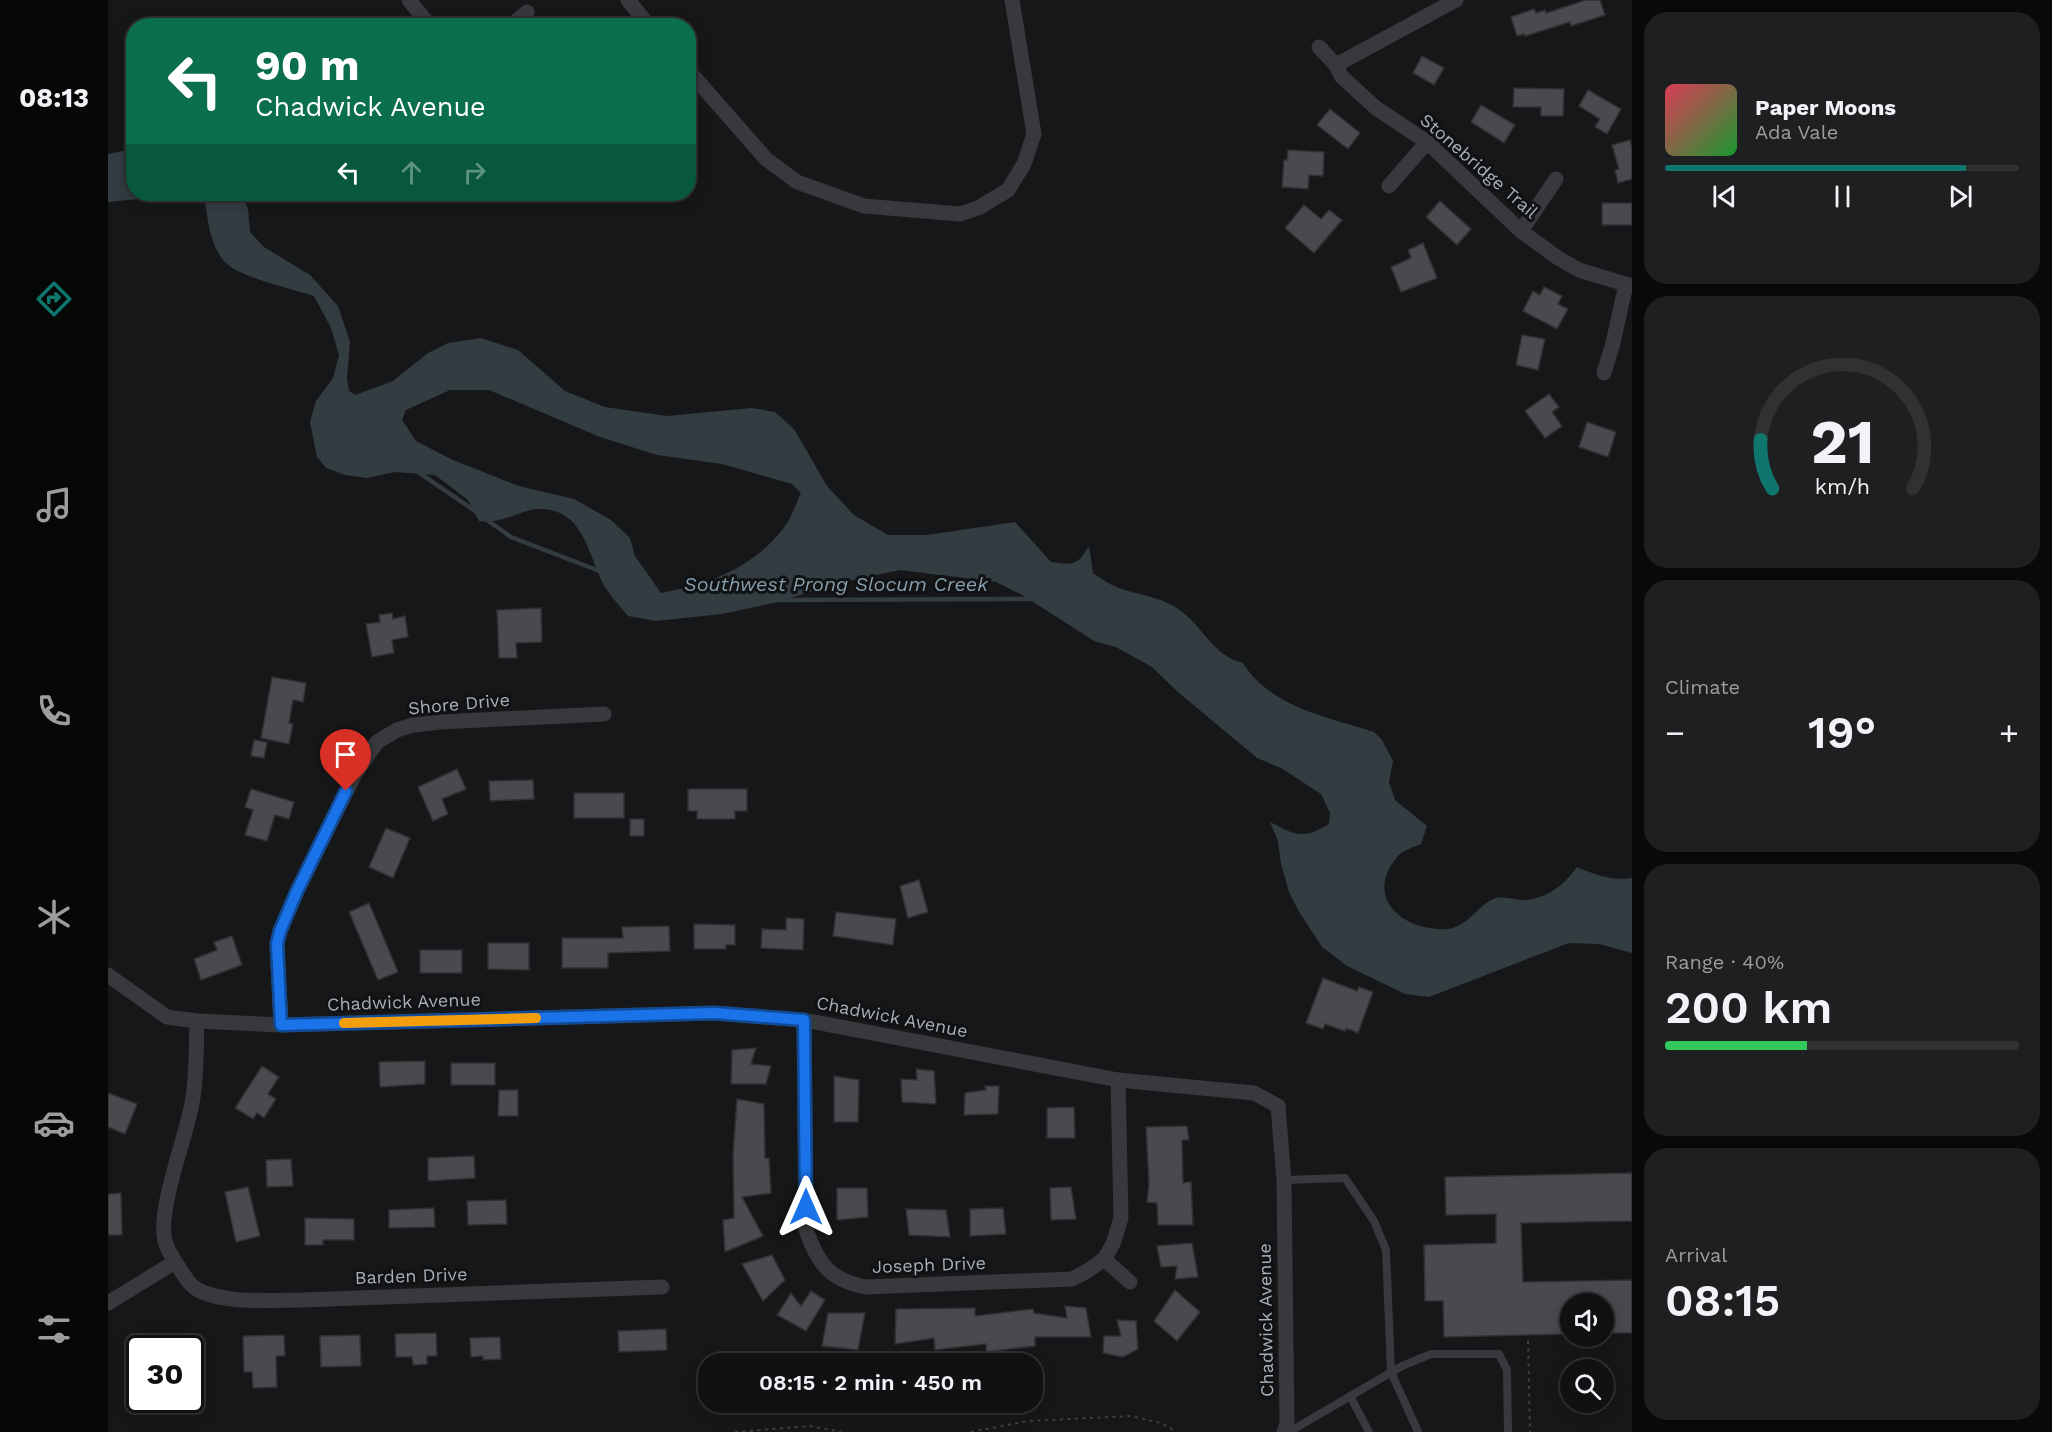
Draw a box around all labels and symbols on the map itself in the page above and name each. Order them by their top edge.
street label: Stonebridge Trail [1416,109,1543,223]
water label: Southwest Prong Slocum Creek [684,572,989,596]
street label: Shore Drive [407,689,511,718]
pin [320,729,371,791]
street label: Chadwick Avenue [327,988,481,1015]
street label: Chadwick Avenue [815,992,970,1041]
position arrow [774,1175,838,1239]
street label: Chadwick Avenue [1254,1243,1277,1397]
street label: Joseph Drive [872,1252,986,1277]
street label: Barden Drive [354,1263,468,1288]
speed limit sign: 30 [126,1335,204,1413]

